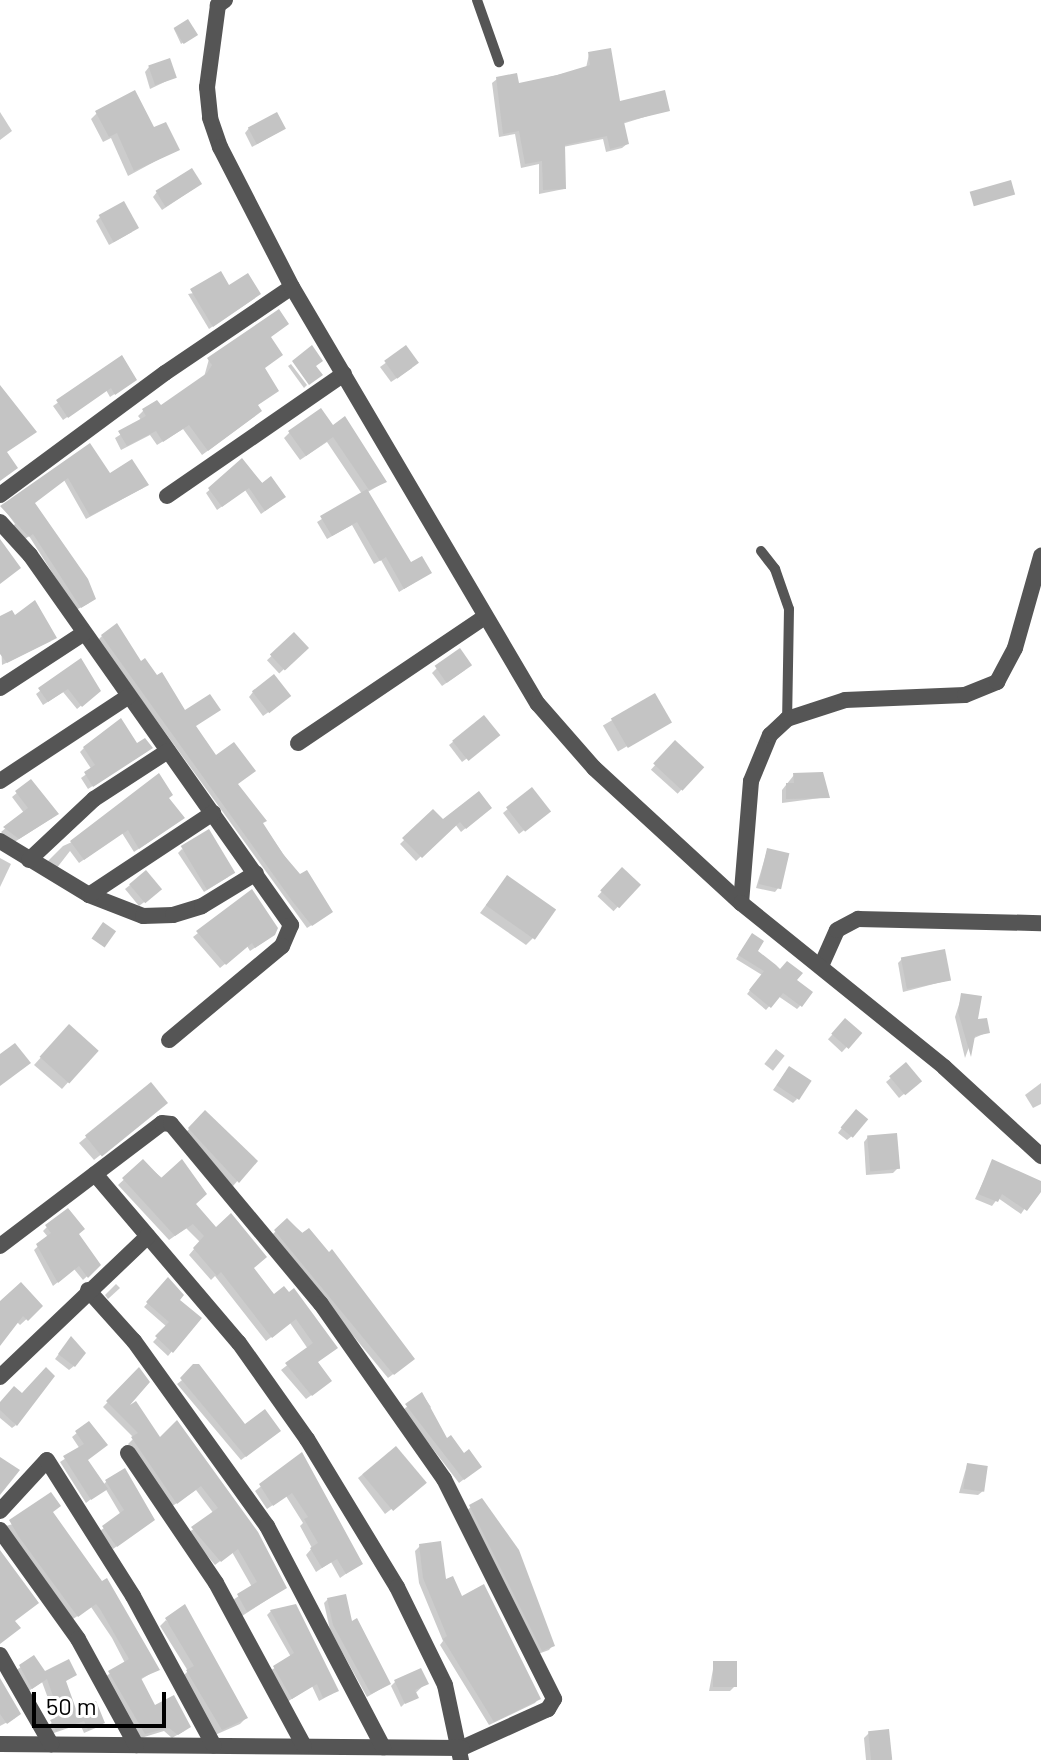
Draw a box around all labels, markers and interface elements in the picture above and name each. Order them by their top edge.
scale bar [36,1676,170,1726]
text: 50 m [46,1691,97,1720]

